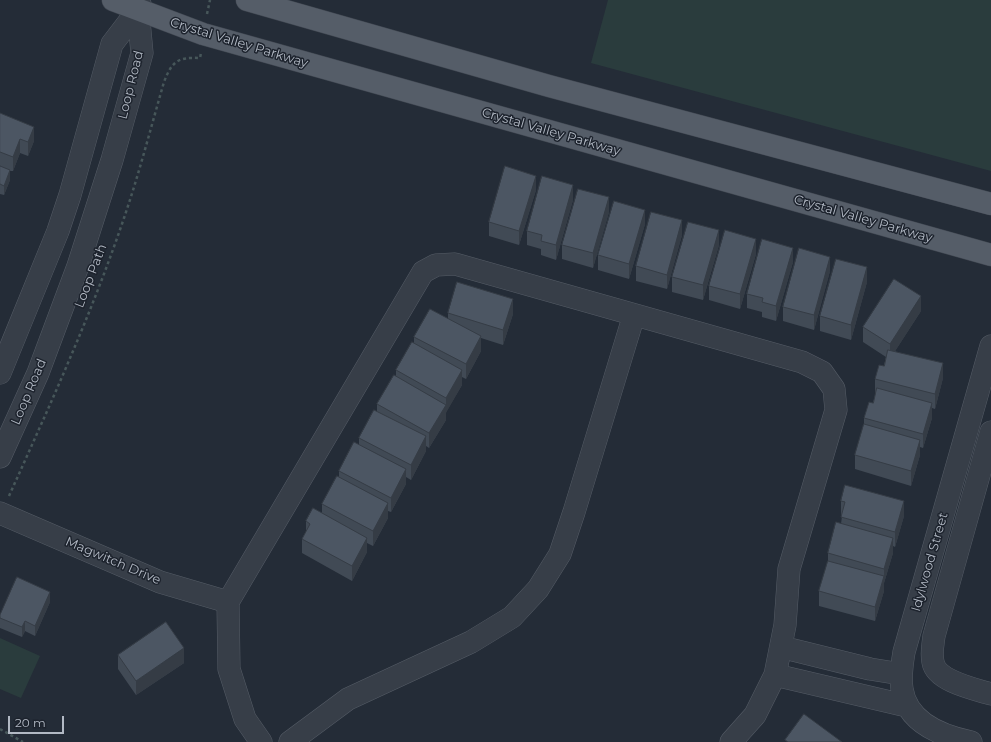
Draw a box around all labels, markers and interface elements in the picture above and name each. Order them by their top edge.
street label: Crystal Valley Parkway [168,15,310,71]
street label: Loop Road [115,49,147,121]
street label: Crystal Valley Parkway [480,105,622,159]
street label: Crystal Valley Parkway [792,192,934,246]
street label: Loop Path [72,242,110,310]
street label: Loop Road [8,357,50,427]
street label: Idylwood Street [908,511,952,613]
street label: Magwitch Drive [63,534,163,588]
scale bar [10,708,66,734]
text: 20 m [15,715,46,730]

